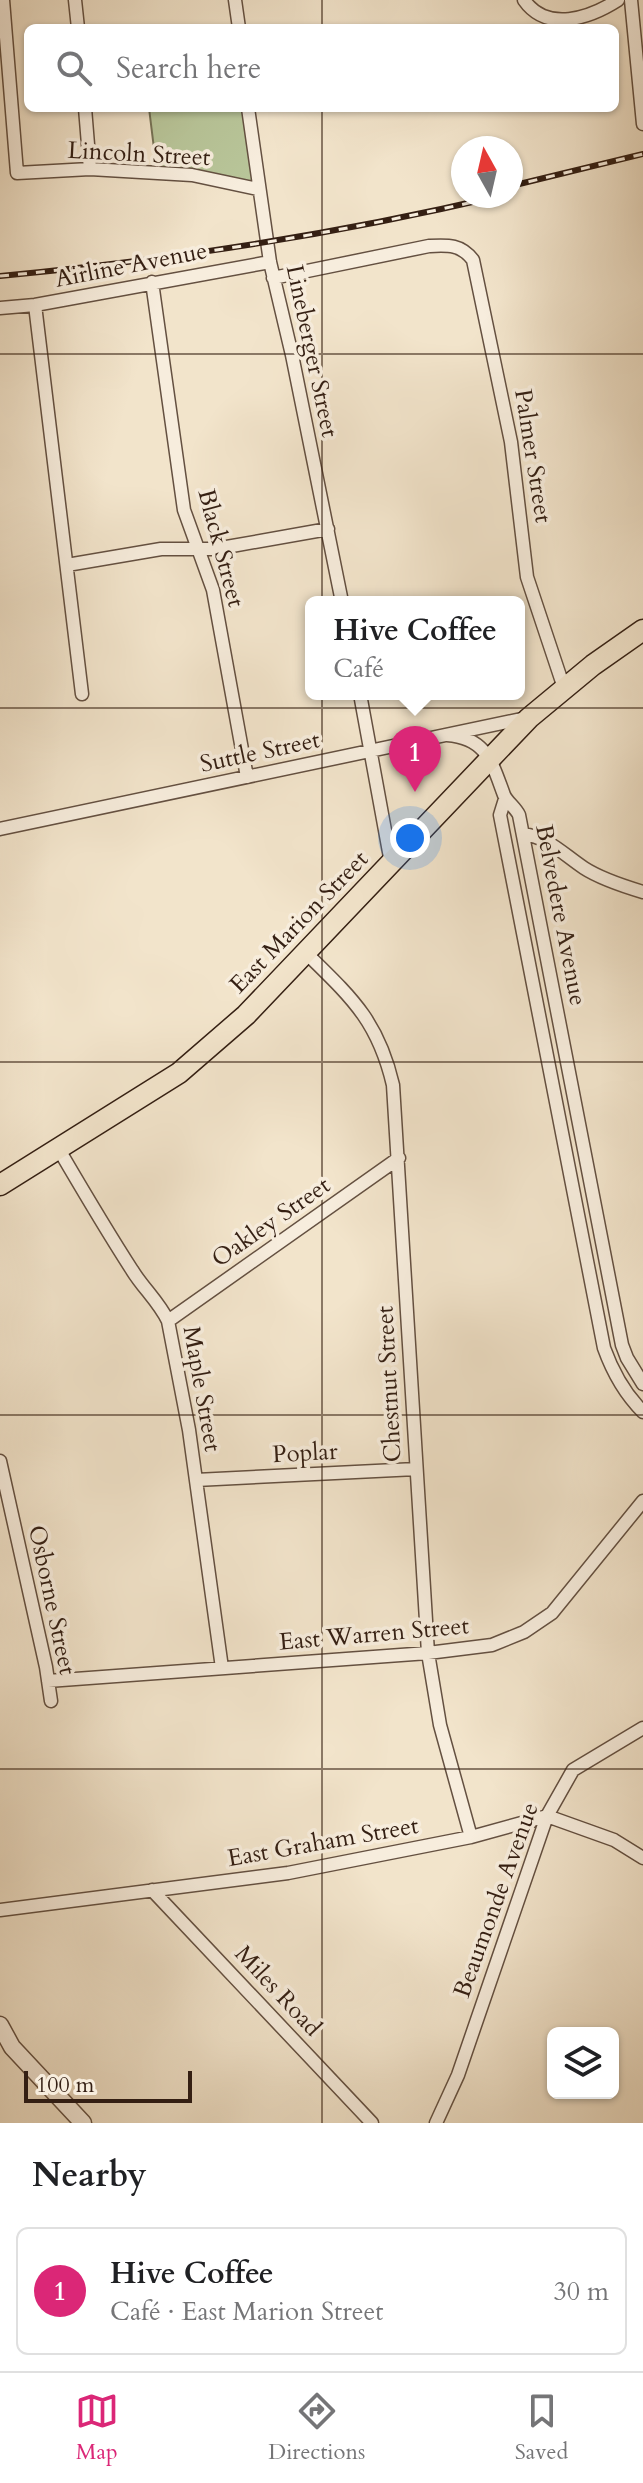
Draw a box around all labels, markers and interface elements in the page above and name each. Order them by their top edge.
search box [24,24,619,112]
icon: search [52,46,96,90]
text: Search here [116,48,261,89]
street label: Lincoln Street [67,134,212,174]
north arrow [451,136,523,208]
street label: Airline Avenue [52,234,210,296]
street label: Lineberger Street [278,262,346,441]
street label: Palmer Street [506,387,560,526]
street label: Black Street [189,485,253,611]
popup [305,596,525,700]
text: Hive Coffee [333,610,497,651]
text: Café [333,651,384,686]
street label: Suttle Street [197,723,323,781]
pin: 1 [389,726,441,792]
your location [390,818,430,858]
street label: Belvedere Avenue [527,822,595,1008]
street label: East Marion Street [222,843,376,1001]
street label: Oakley Street [205,1169,337,1275]
street label: Chestnut Street [368,1305,410,1463]
street label: Maple Street [175,1324,229,1455]
street label: Poplar [272,1435,339,1471]
street label: Osborne Street [20,1522,84,1678]
street label: East Warren Street [278,1609,471,1659]
street label: Beaumonde Avenue [445,1798,547,2002]
street label: East Graham Street [225,1809,421,1875]
street label: Miles Road [227,1938,329,2044]
map controls [547,2027,619,2099]
button: layers [547,2027,619,2099]
scale bar [24,2067,192,2103]
text: 100 m [36,2070,94,2100]
text: Nearby [32,2152,147,2198]
text: Hive Coffee [110,2253,274,2294]
text: 1 [53,2274,67,2309]
text: 30 m [553,2274,609,2309]
text: Café · East Marion Street [110,2294,383,2329]
tab: Map [75,2389,119,2467]
tab: Directions [268,2389,365,2467]
tab: Saved [515,2389,568,2467]

